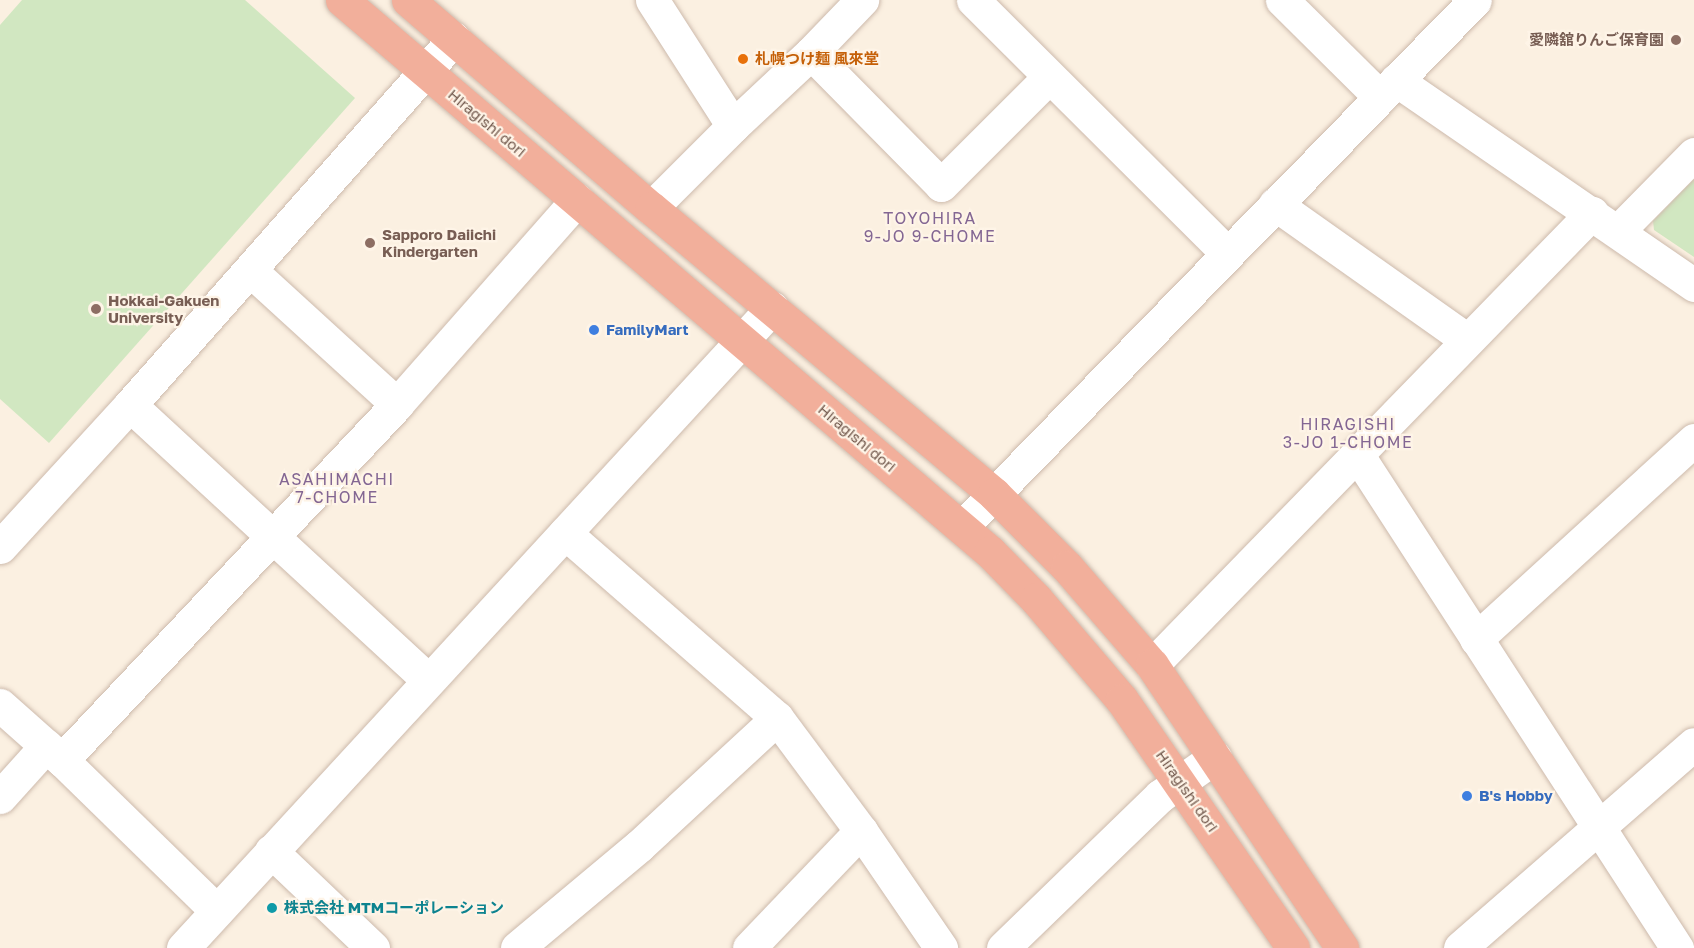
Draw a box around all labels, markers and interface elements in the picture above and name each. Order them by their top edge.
place label: 愛隣舘りんご保育園 [1529,31,1664,49]
marker: 愛隣舘りんご保育園 [1669,33,1683,47]
place label: 札幌つけ麺 風來堂 [755,50,879,68]
marker: 札幌つけ麺 風來堂 [736,52,750,66]
street label: Hiragishi dori [444,85,530,161]
district label: TOYOHIRA 9-JO 9-CHOME [864,208,996,246]
place label: Sapporo Daiichi Kindergarten [382,225,496,260]
marker: Sapporo Daiichi Kindergarten [363,236,377,250]
place label: Hokkai-Gakuen University [108,291,219,326]
marker: Hokkai-Gakuen University [89,302,103,316]
place label: FamilyMart [606,321,688,339]
marker: FamilyMart [587,323,601,337]
street label: Hiragishi dori [814,400,900,476]
district label: HIRAGISHI 3-JO 1-CHOME [1283,414,1413,452]
district label: ASAHIMACHI 7-CHOME [279,469,395,507]
street label: Hiragishi dori [1152,747,1222,835]
place label: B's Hobby [1479,787,1553,805]
marker: B's Hobby [1460,789,1474,803]
place label: 株式会社 MTMコーポレーション [284,899,504,917]
marker: 株式会社 MTMコーポレーション [265,901,279,915]

